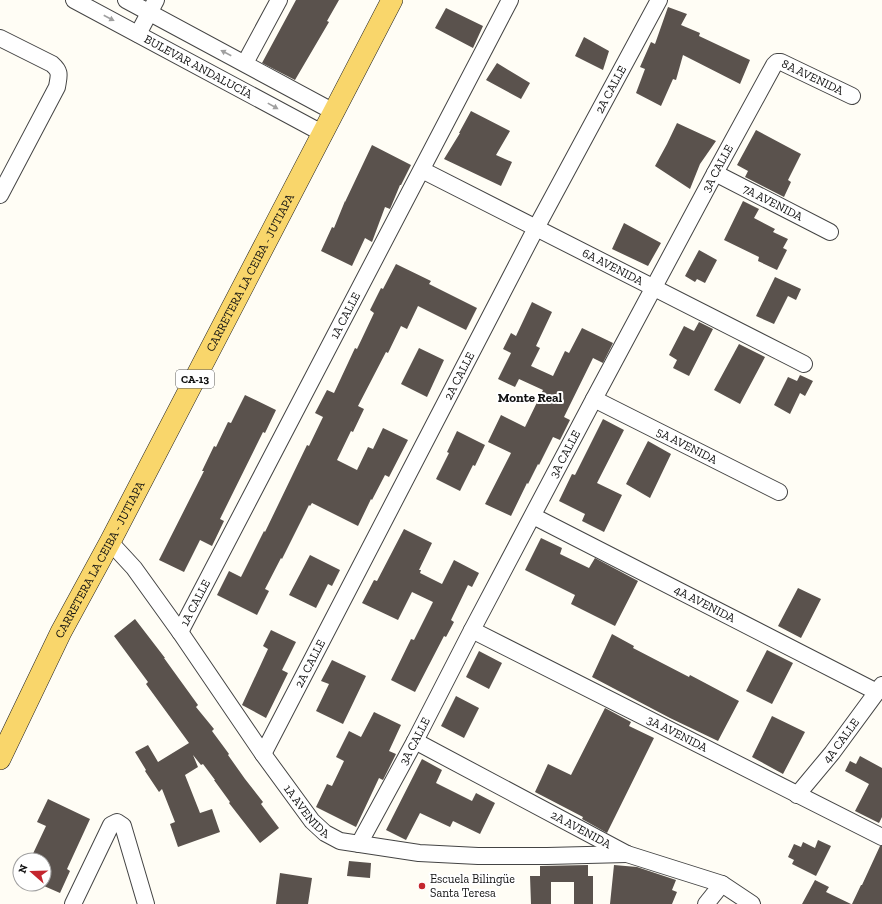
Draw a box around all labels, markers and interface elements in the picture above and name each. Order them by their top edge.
one-way arrow [103,15,115,22]
street label: BULEVAR ANDALUCÍA [142,32,255,101]
one-way arrow [220,50,232,56]
street label: 8A AVENIDA [780,56,846,98]
street label: 2A CALLE [592,63,629,116]
one-way arrow [267,103,279,109]
street label: 3A CALLE [699,142,736,194]
street label: 7A AVENIDA [741,182,805,224]
street label: CARRETERA LA CEIBA - JUTIAPA [203,191,297,354]
street label: 6A AVENIDA [580,246,646,288]
street label: 1A CALLE [327,290,363,341]
street label: 2A CALLE [441,350,477,402]
road number: CA-13 [176,370,214,388]
district label: Monte Real [498,390,563,405]
street label: 5A AVENIDA [654,425,720,467]
street label: 3A CALLE [547,428,583,480]
street label: CARRETERA LA CEIBA - JUTIAPA [52,479,148,640]
street label: 1A CALLE [177,577,213,628]
street label: 4A AVENIDA [672,582,738,625]
street label: 2A CALLE [292,637,328,690]
street label: 3A AVENIDA [645,713,710,755]
street label: 3A CALLE [396,715,433,767]
street label: 4A CALLE [820,715,862,766]
street label: 1A AVENIDA [281,782,332,841]
street label: 2A AVENIDA [548,808,614,851]
north arrow [12,852,52,892]
text: N [16,862,31,875]
place label: Escuela Bilingüe Santa Teresa [430,872,515,900]
marker: Escuela Bilingüe Santa Teresa [417,881,427,891]

